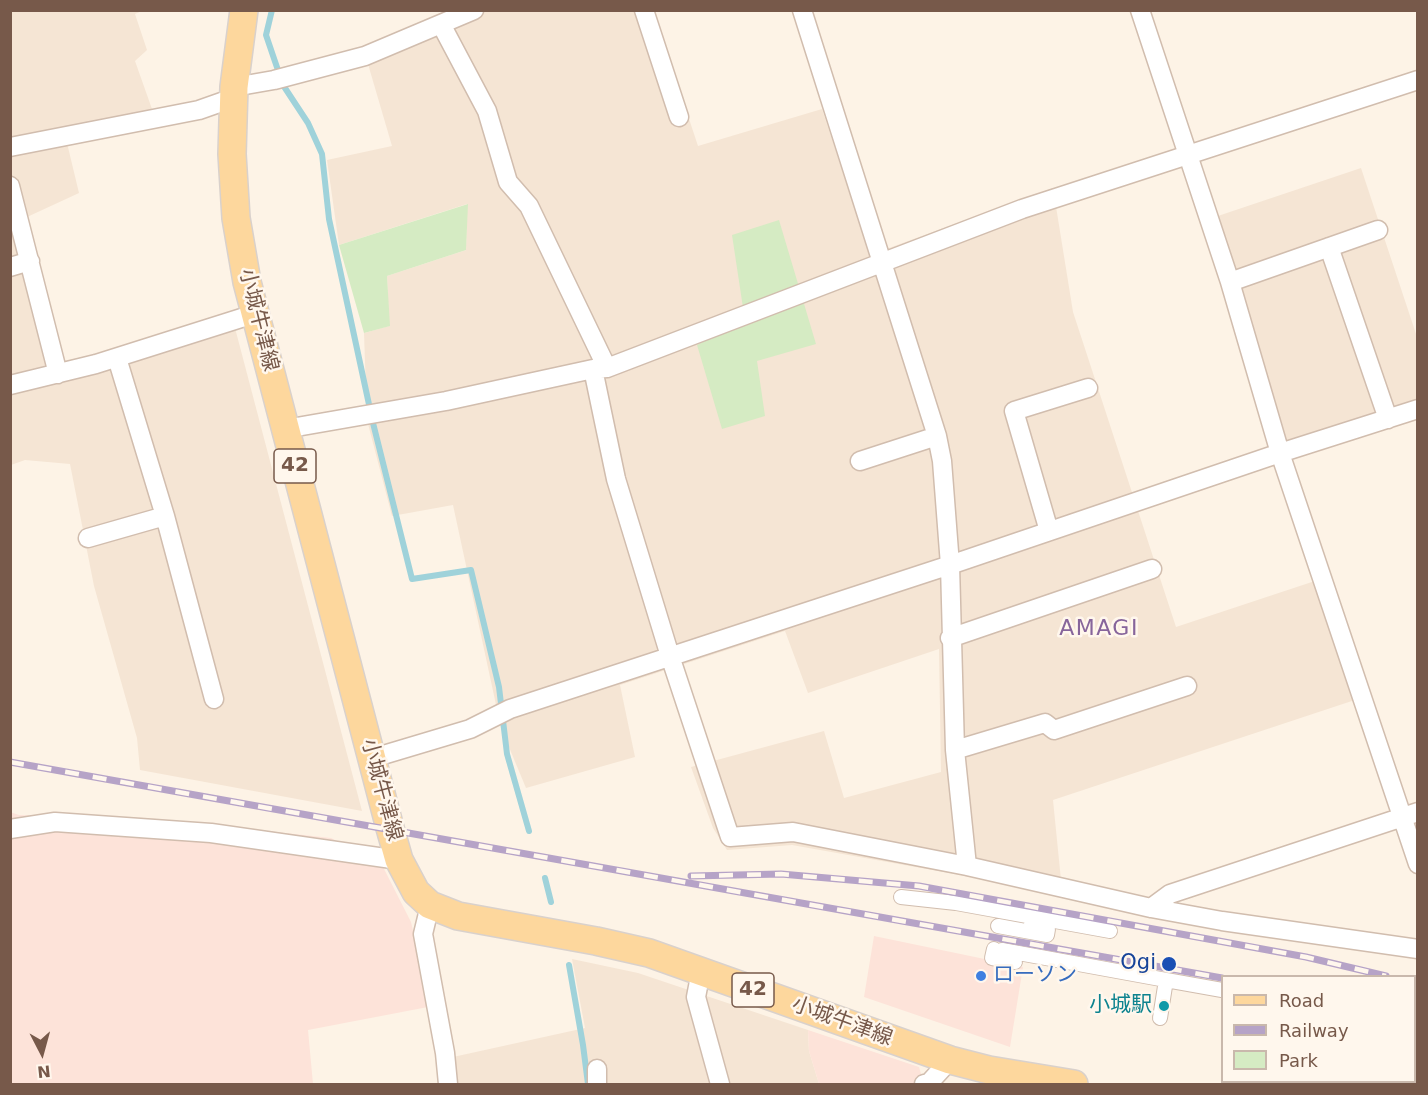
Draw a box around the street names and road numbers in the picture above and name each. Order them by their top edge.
street label: 小城牛津線 [233,266,283,374]
road number: 42 [274,449,316,483]
street label: 小城牛津線 [355,736,407,844]
road number: 42 [732,973,774,1007]
street label: 小城牛津線 [788,992,896,1052]

